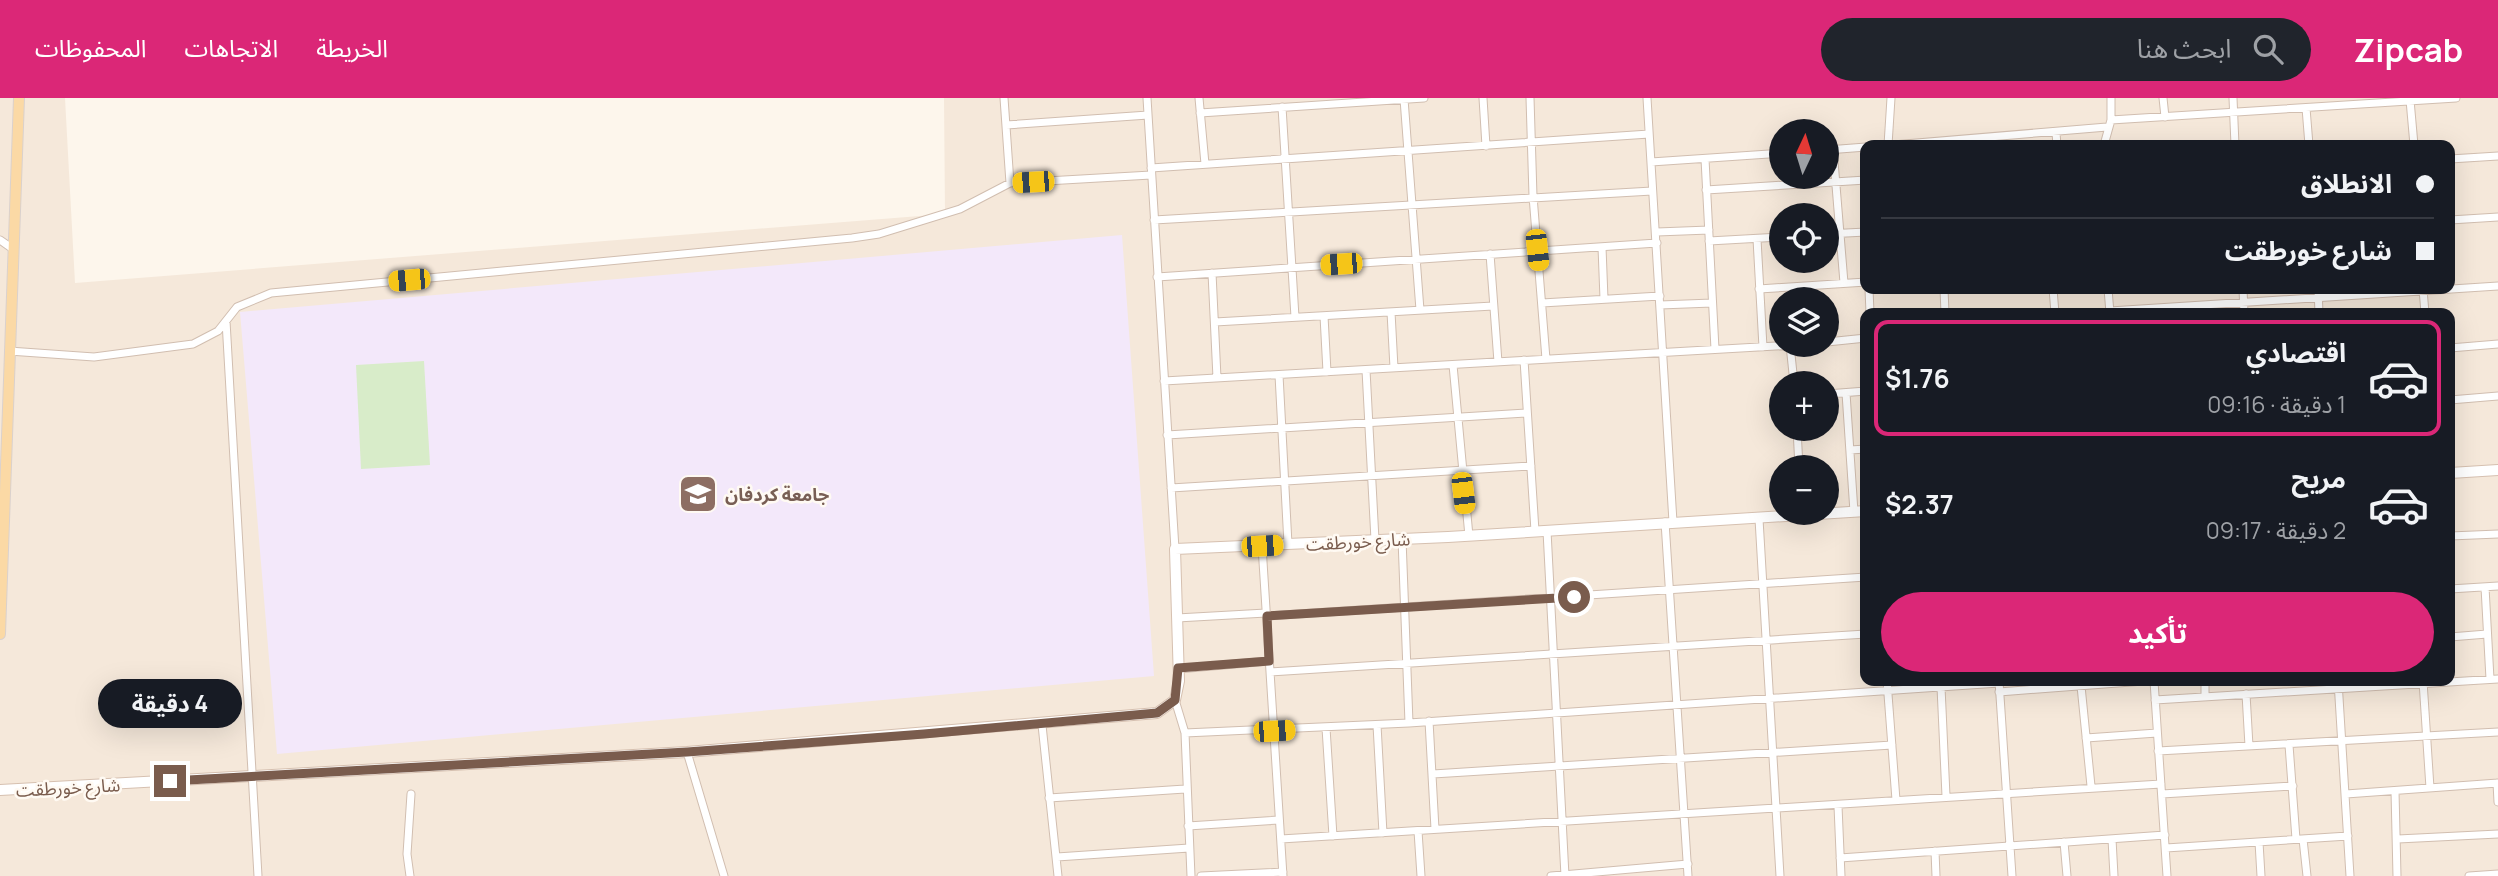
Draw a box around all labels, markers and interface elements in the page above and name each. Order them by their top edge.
search box [1821,18,2311,81]
text: Zipcab [2353,27,2463,72]
text: ابحث هنا [2137,30,2231,66]
icon: search [2249,30,2287,68]
text: المحفوظات [35,31,146,64]
text: الاتجاهات [184,31,278,64]
text: الخريطة [316,31,388,64]
north arrow [1769,119,1839,189]
map controls [1769,119,1839,525]
text: الانطلاق [2301,165,2392,201]
car [1012,170,1055,194]
button: locate [1769,203,1839,273]
car [1525,228,1550,272]
text: شارع خورطقت [2225,232,2392,268]
car [1320,252,1363,276]
car [388,268,431,292]
button: layers [1769,287,1839,357]
text: اقتصادي [2246,334,2346,370]
icon: car [2367,347,2430,410]
text: $1.76 [1885,360,1950,396]
button: + [1769,371,1839,441]
text: 1 دقيقة · 09:16 [2207,388,2346,420]
button: − [1769,455,1839,525]
text: مريح [2291,460,2346,496]
car [1451,471,1476,515]
school or university icon: جامعة كردفان [677,473,719,515]
icon: car [2367,473,2430,536]
place label: جامعة كردفان [725,482,829,506]
text: $2.37 [1885,486,1954,522]
text: 2 دقيقة · 09:17 [2206,514,2346,546]
street label: شارع خورطقت [1305,526,1411,559]
car [1241,534,1284,558]
route start [1558,581,1590,613]
button: تأكيد [1881,592,2434,672]
callout: 4 دقيقة [98,680,242,728]
text: 4 دقيقة [132,687,208,719]
car [1253,719,1296,743]
route end [154,765,186,797]
street label: شارع خورطقت [15,772,121,805]

